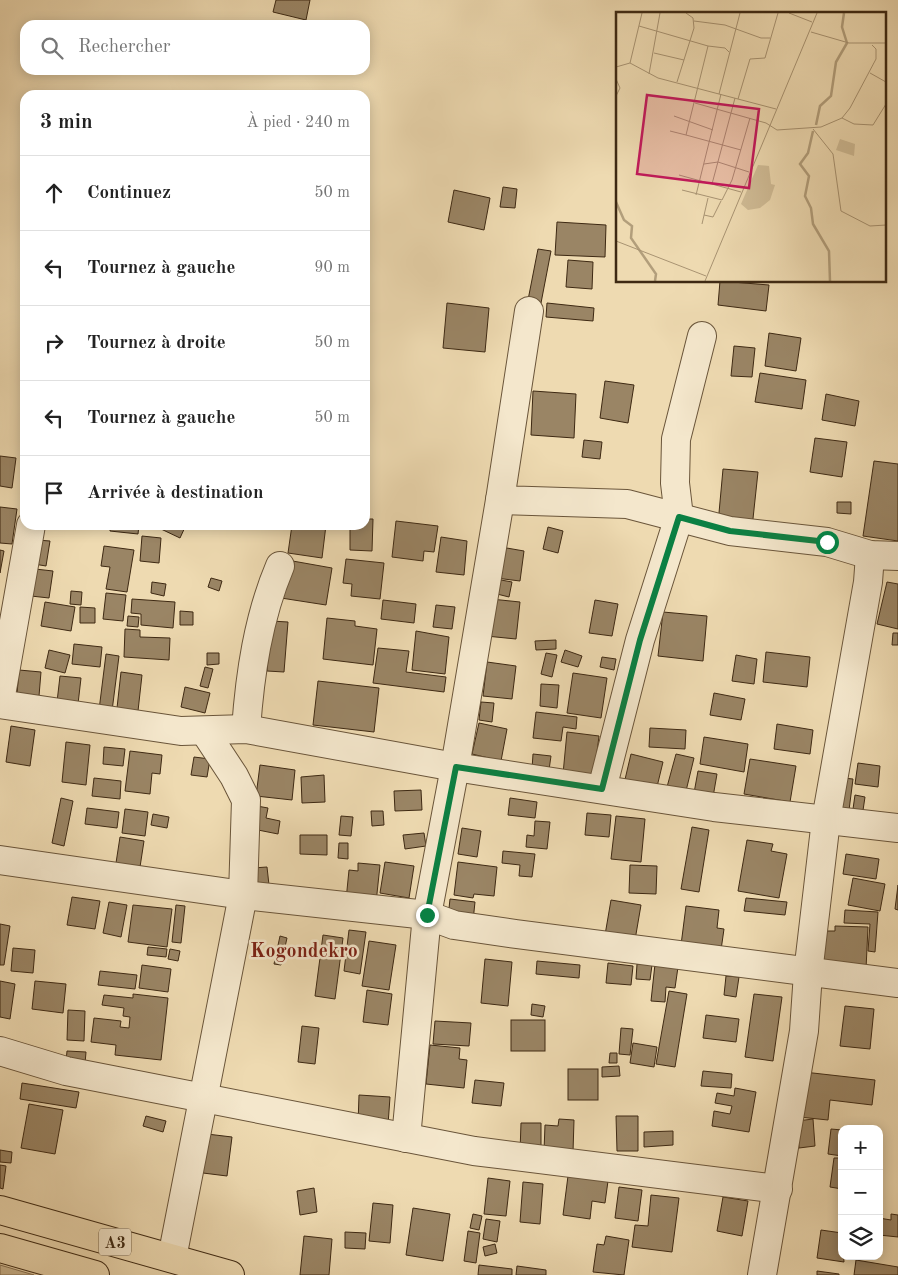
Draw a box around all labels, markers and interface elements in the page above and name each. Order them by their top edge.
inset map [616,12,886,282]
search box [20,20,370,75]
icon: search [38,34,66,62]
text: Rechercher [78,38,171,57]
text: 3 min [40,112,93,133]
text: À pied · 240 m [247,115,350,131]
icon: ahead [40,179,68,207]
text: Continuez [87,184,171,203]
text: 50 m [314,185,350,201]
icon: left [40,254,68,282]
text: Tournez à gauche [87,259,235,278]
text: 90 m [314,260,350,276]
icon: right [40,329,68,357]
text: Tournez à droite [87,334,226,353]
text: 50 m [314,335,350,351]
icon: left [40,404,68,432]
text: Tournez à gauche [87,409,235,428]
text: 50 m [314,410,350,426]
icon: arrive [40,479,68,507]
text: Arrivée à destination [87,484,263,503]
route start [816,531,839,554]
route end [416,904,439,927]
district label: Kogondekro [250,942,358,962]
map controls [838,1125,883,1260]
button: + [838,1125,883,1170]
button: − [838,1170,883,1215]
button: layers [838,1215,883,1260]
road number: A3 [99,1228,131,1256]

